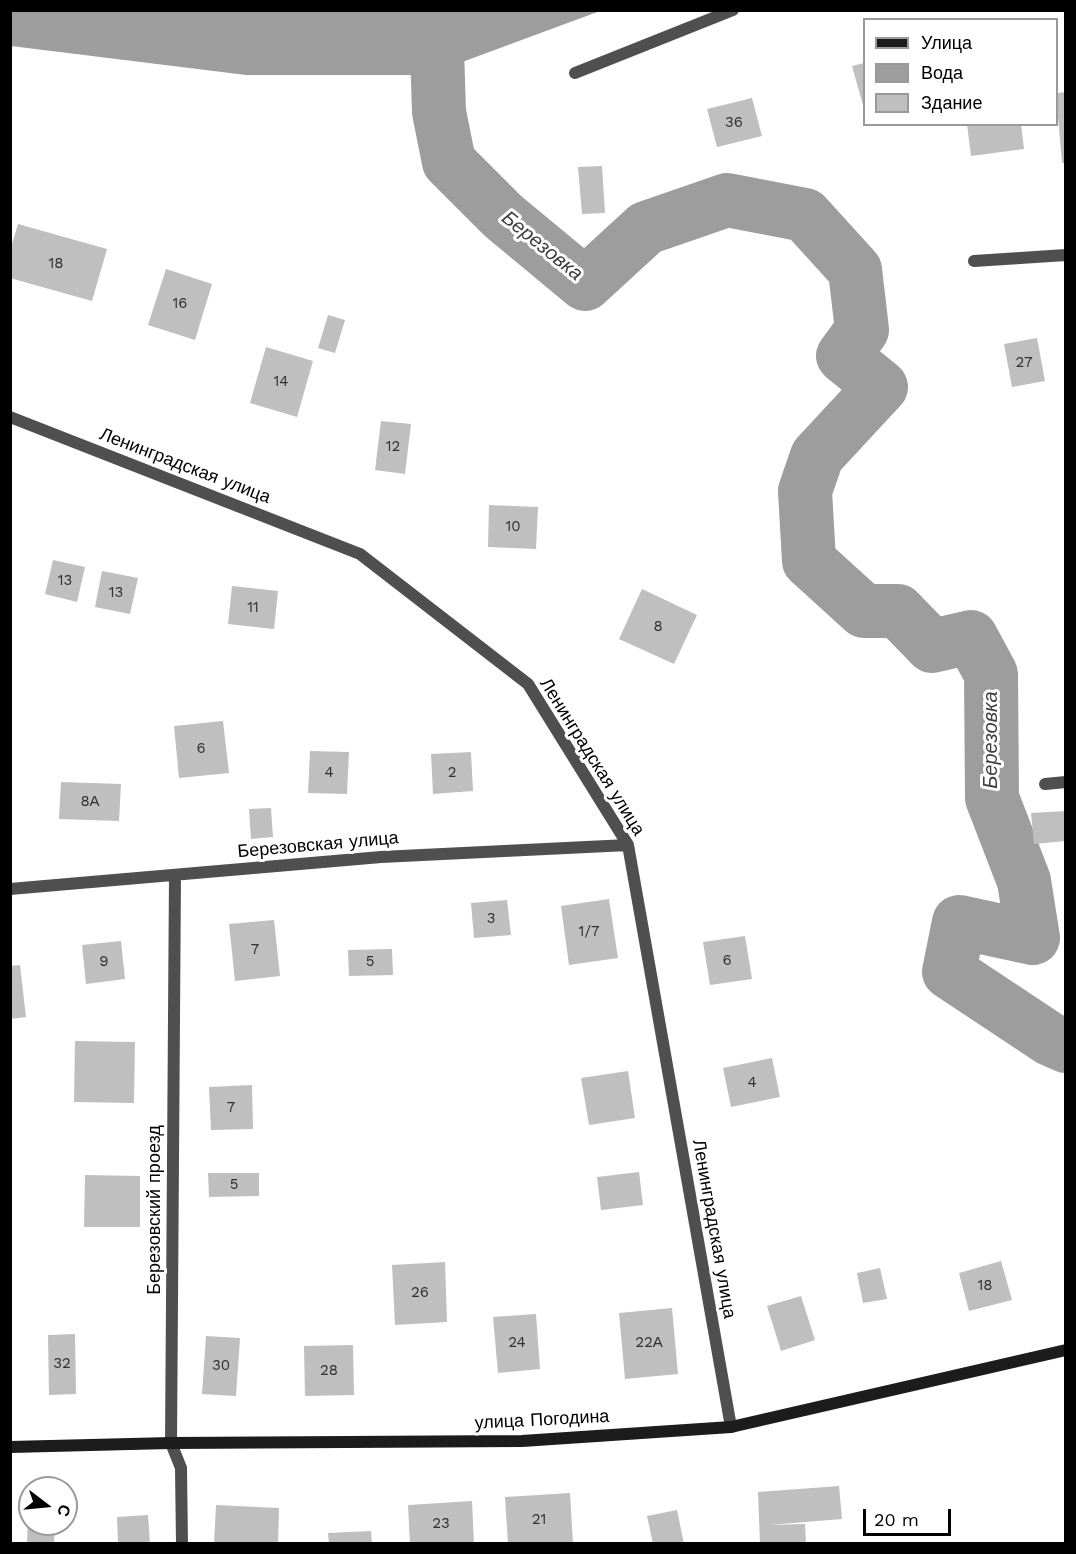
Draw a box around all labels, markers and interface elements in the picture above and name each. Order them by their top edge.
legend [863,18,1058,126]
text: Улица [921,32,972,53]
text: Вода [921,62,963,83]
text: Здание [921,92,982,113]
house number: 36 [725,114,743,132]
water label: Березовка [497,206,587,286]
house number: 18 [48,255,64,273]
house number: 16 [173,295,187,313]
house number: 27 [1016,354,1032,372]
house number: 14 [273,373,289,391]
street label: Ленинградская улица [96,423,274,509]
house number: 12 [386,438,400,456]
house number: 10 [505,518,521,536]
house number: 13 [58,572,72,590]
house number: 13 [109,584,123,602]
house number: 11 [247,599,259,617]
house number: 8 [653,618,663,636]
street label: Ленинградская улица [535,674,649,840]
water label: Березовка [979,691,1003,789]
house number: 6 [196,740,206,758]
house number: 4 [324,764,334,782]
house number: 2 [448,764,456,782]
house number: 8А [80,793,100,811]
street label: Березовская улица [237,827,399,863]
house number: 3 [487,910,495,928]
house number: 1/7 [579,923,599,941]
house number: 7 [251,941,259,959]
house number: 6 [722,952,732,970]
house number: 9 [99,953,109,971]
house number: 5 [366,953,374,971]
house number: 4 [747,1074,757,1092]
house number: 7 [227,1099,235,1117]
street label: Березовский проезд [144,1125,166,1295]
street label: Ленинградская улица [688,1138,740,1320]
house number: 5 [230,1176,238,1194]
house number: 18 [977,1277,993,1295]
house number: 26 [411,1284,429,1302]
house number: 24 [508,1334,526,1352]
house number: 22А [635,1334,663,1352]
house number: 32 [53,1355,71,1373]
house number: 30 [212,1357,230,1375]
house number: 28 [320,1362,338,1380]
street label: улица Погодина [474,1406,610,1434]
north arrow [18,1476,78,1536]
scale bar [866,1497,954,1535]
text: С [53,1502,75,1519]
text: 20 m [874,1509,919,1530]
house number: 21 [532,1511,546,1529]
house number: 23 [432,1515,450,1533]

